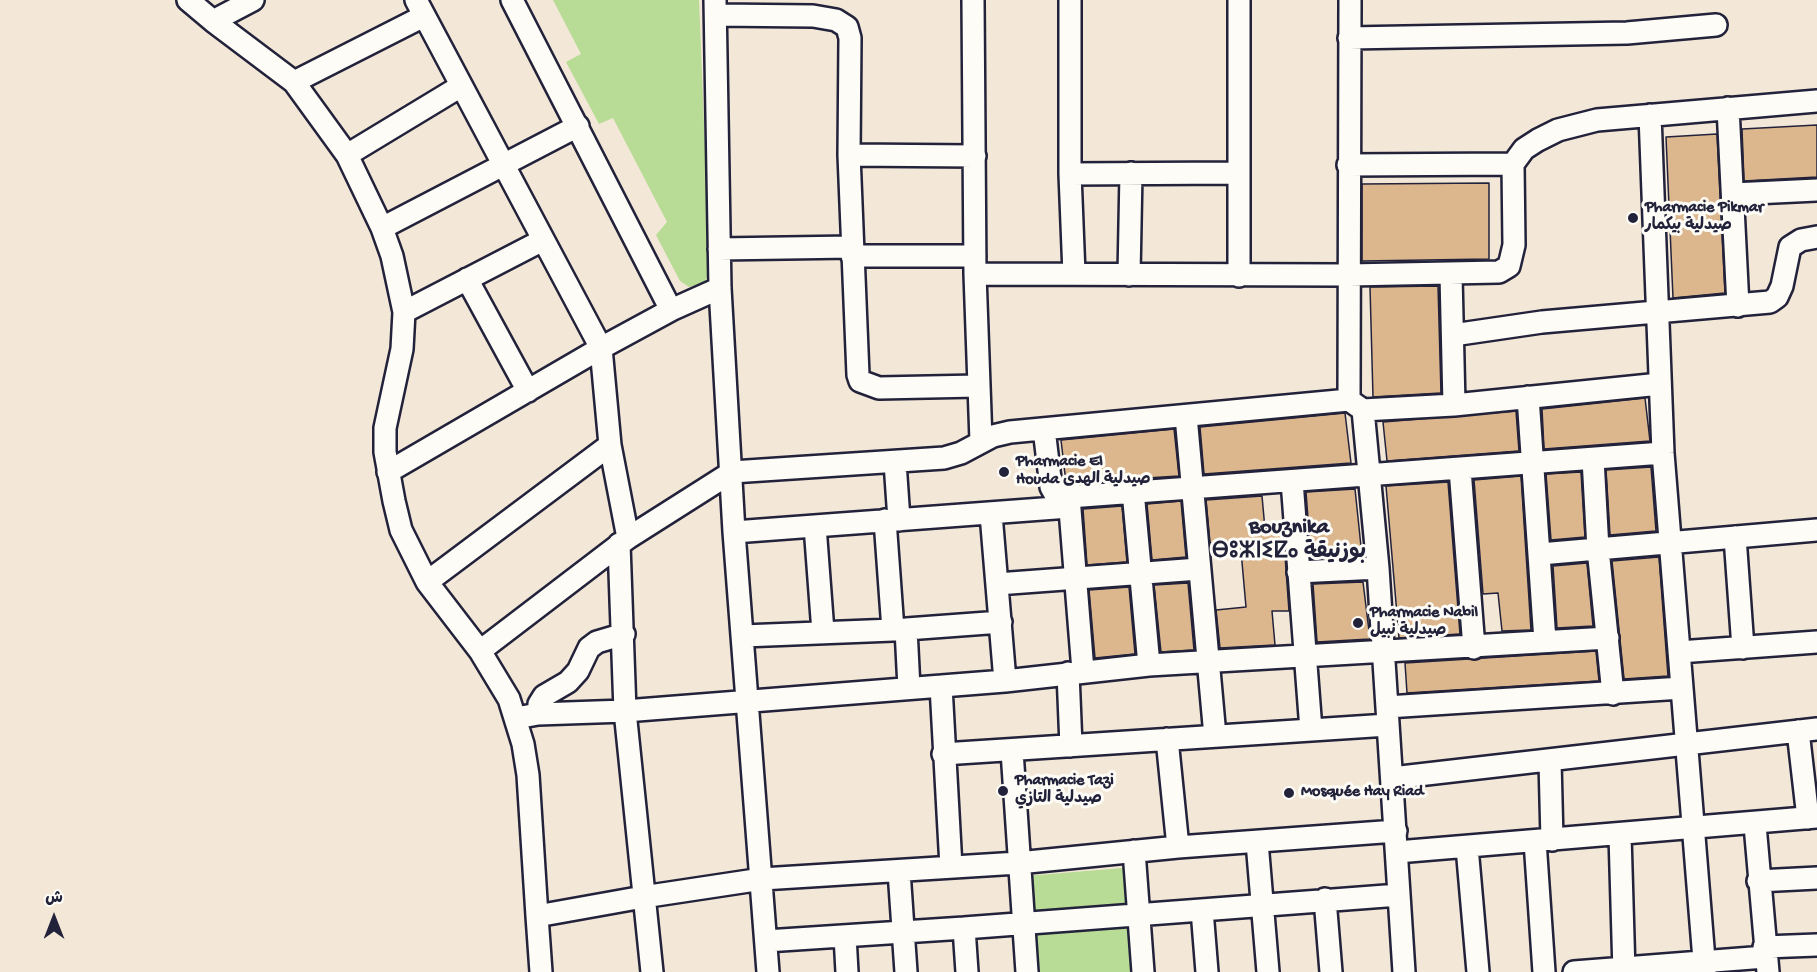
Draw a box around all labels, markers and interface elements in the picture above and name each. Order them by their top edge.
place label: Pharmacie Pikmar صيدلية بيكمار [1645,199,1764,237]
marker: Pharmacie Pikmar صيدلية بيكمار [1626,211,1640,225]
place label: Pharmacie El Houda صيدلية الهدى [1016,453,1151,491]
marker: Pharmacie El Houda صيدلية الهدى [997,465,1011,479]
district label: Bouznika ⴱⵓⵣⵏⵉⵇⴰ بوزنيقة [1212,516,1366,568]
place label: Pharmacie Nabil صيدلية نبيل [1370,604,1478,642]
marker: Pharmacie Nabil صيدلية نبيل [1351,616,1365,630]
place label: Pharmacie Tazi صيدلية التازي [1015,772,1114,810]
place label: Mosquée Hay Riad [1301,783,1423,803]
marker: Pharmacie Tazi صيدلية التازي [996,784,1010,798]
marker: Mosquée Hay Riad [1282,786,1296,800]
north arrow [24,888,84,948]
text: ش [45,890,63,909]

